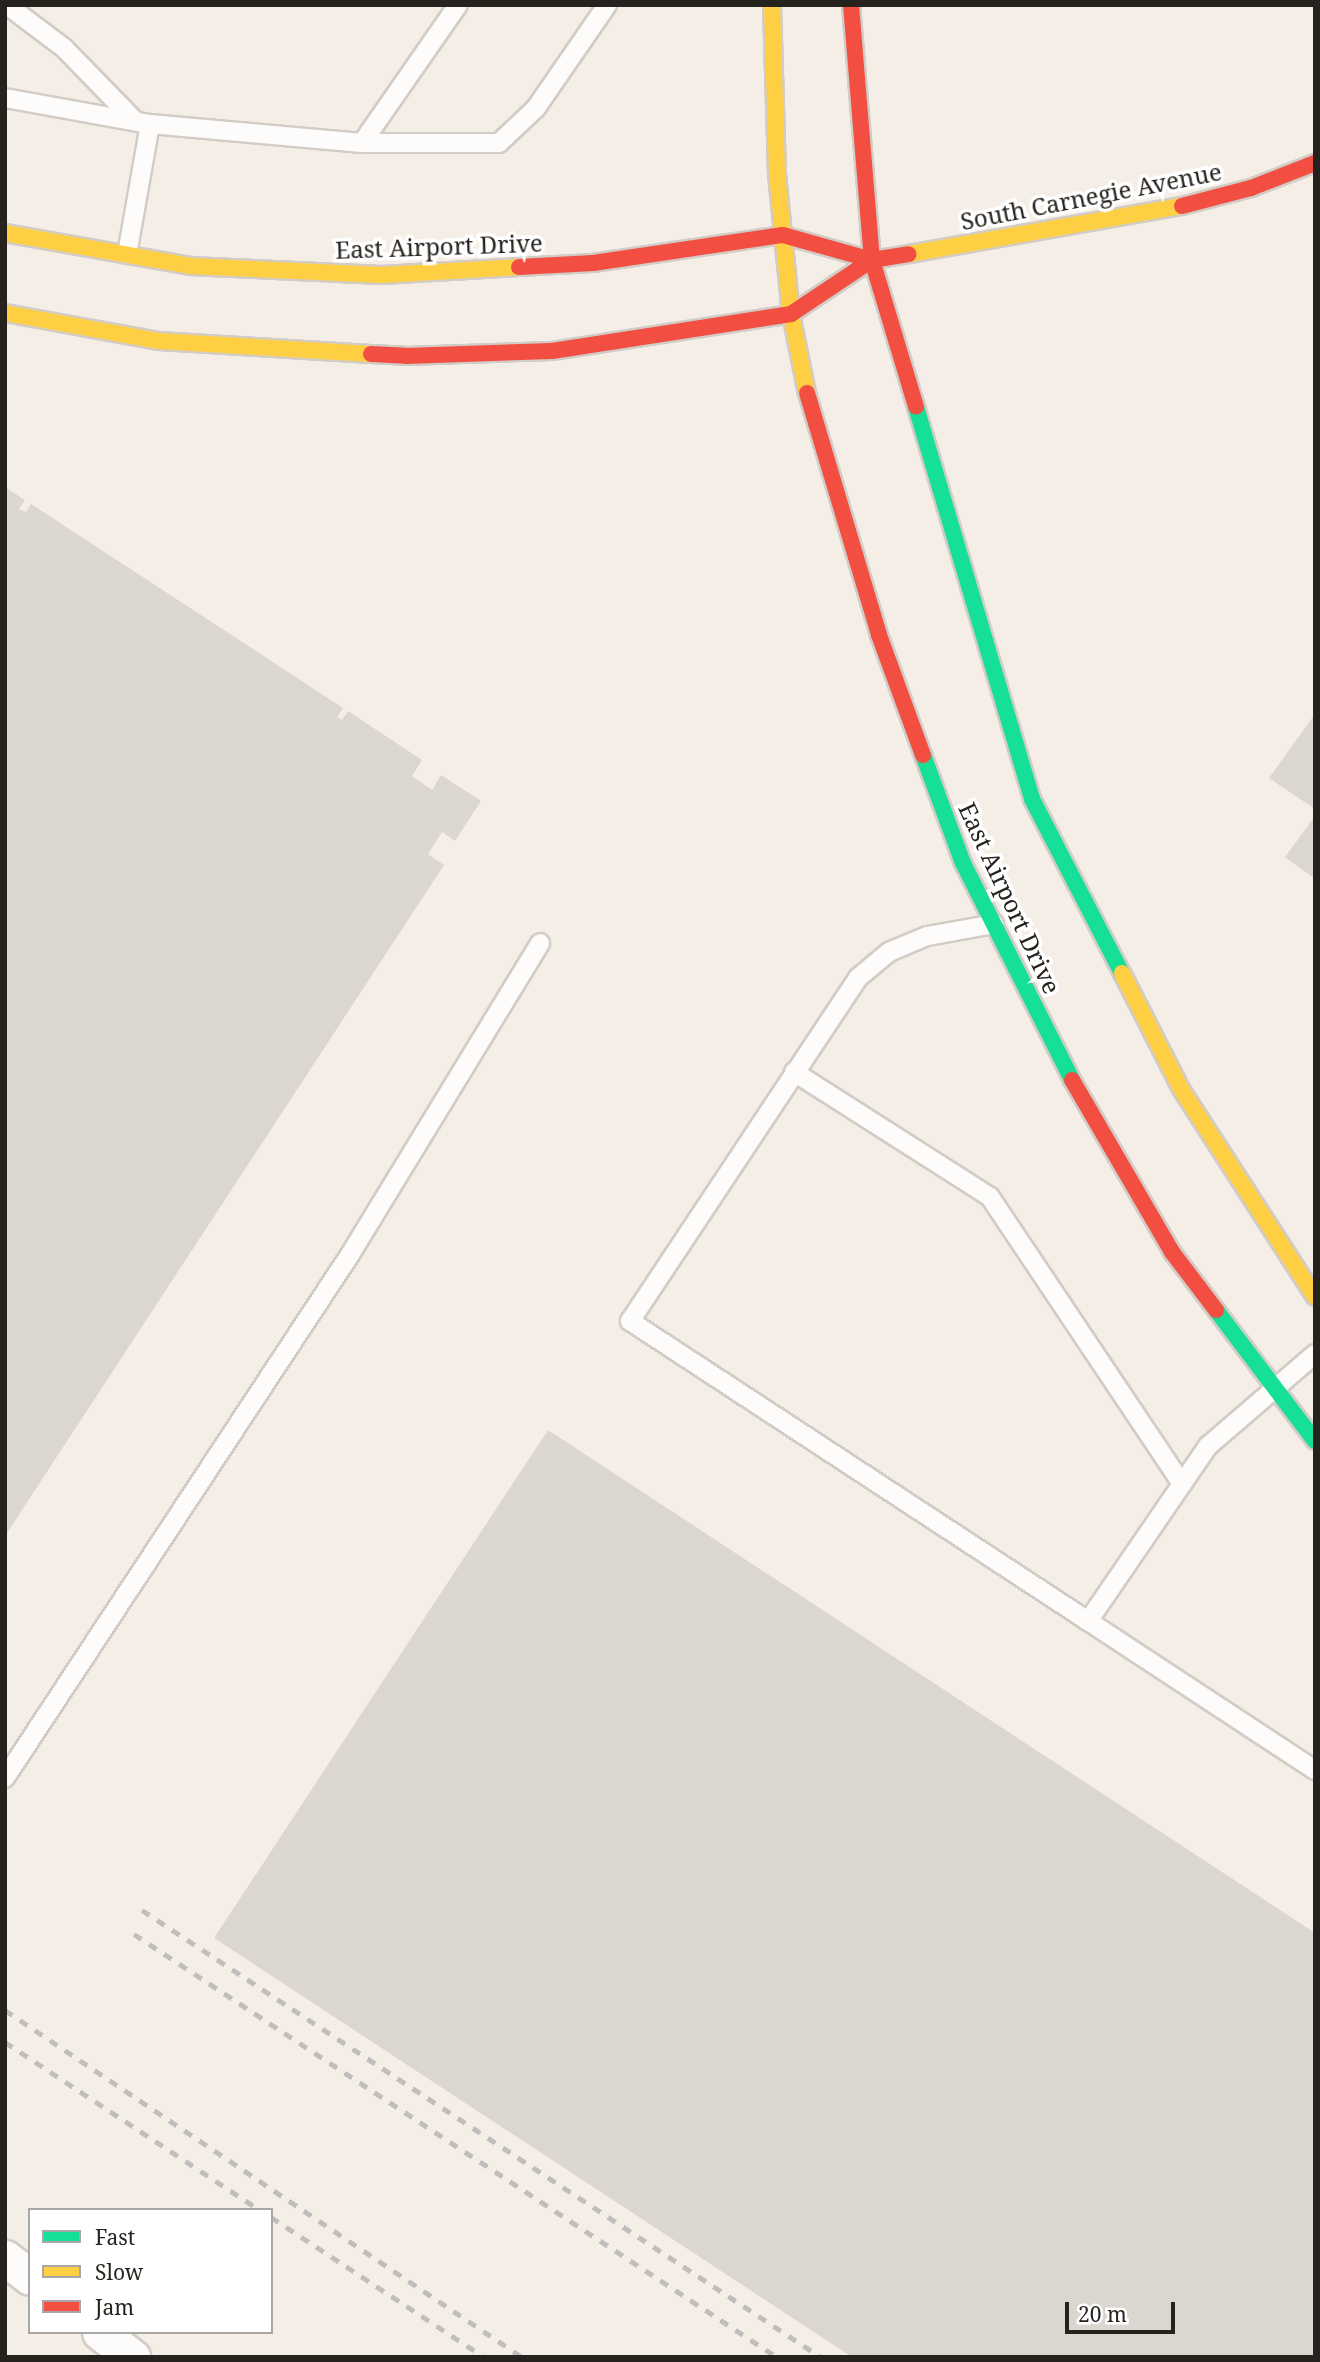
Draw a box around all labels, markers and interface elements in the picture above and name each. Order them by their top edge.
street label: South Carnegie Avenue [958,157,1224,235]
street label: East Airport Drive [335,228,543,264]
street label: East Airport Drive [953,798,1067,998]
legend [28,2208,273,2334]
text: Fast [95,2223,135,2251]
text: Slow [95,2258,143,2286]
scale bar [1068,2288,1178,2332]
text: Jam [95,2293,134,2321]
text: 20 m [1078,2300,1127,2328]

